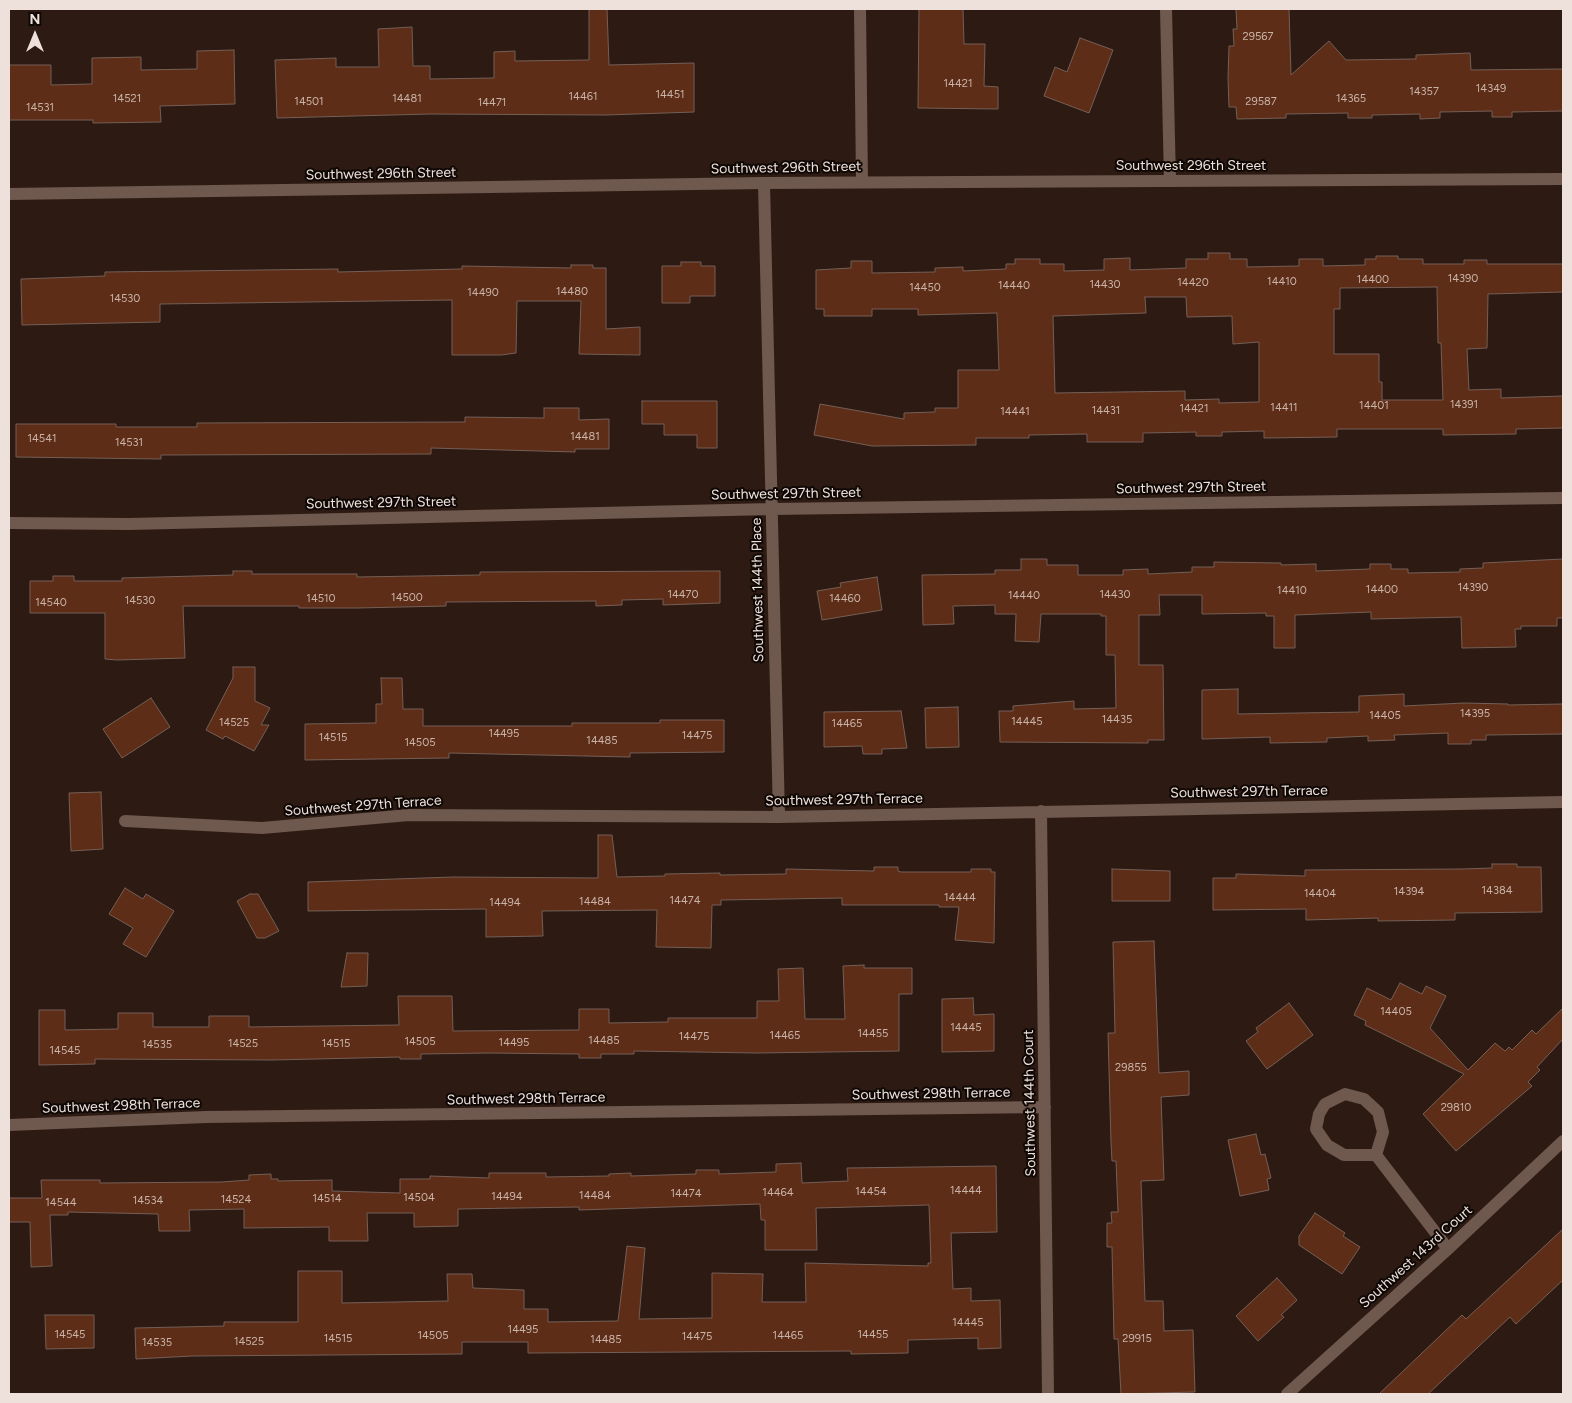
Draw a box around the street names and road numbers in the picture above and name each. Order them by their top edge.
street label: Southwest 296th Street [711,158,861,178]
street label: Southwest 296th Street [1116,158,1266,174]
street label: Southwest 296th Street [306,164,456,184]
street label: Southwest 297th Street [1116,478,1266,498]
street label: Southwest 297th Street [711,484,861,504]
street label: Southwest 297th Street [306,493,456,513]
street label: Southwest 144th Place [748,518,768,662]
street label: Southwest 297th Terrace [1170,782,1328,802]
street label: Southwest 297th Terrace [765,790,923,810]
street label: Southwest 297th Terrace [284,792,442,820]
street label: Southwest 144th Court [1020,1029,1040,1177]
street label: Southwest 298th Terrace [852,1084,1010,1104]
street label: Southwest 298th Terrace [447,1089,605,1109]
street label: Southwest 298th Terrace [42,1095,200,1117]
street label: Southwest 143rd Court [1356,1202,1476,1312]

